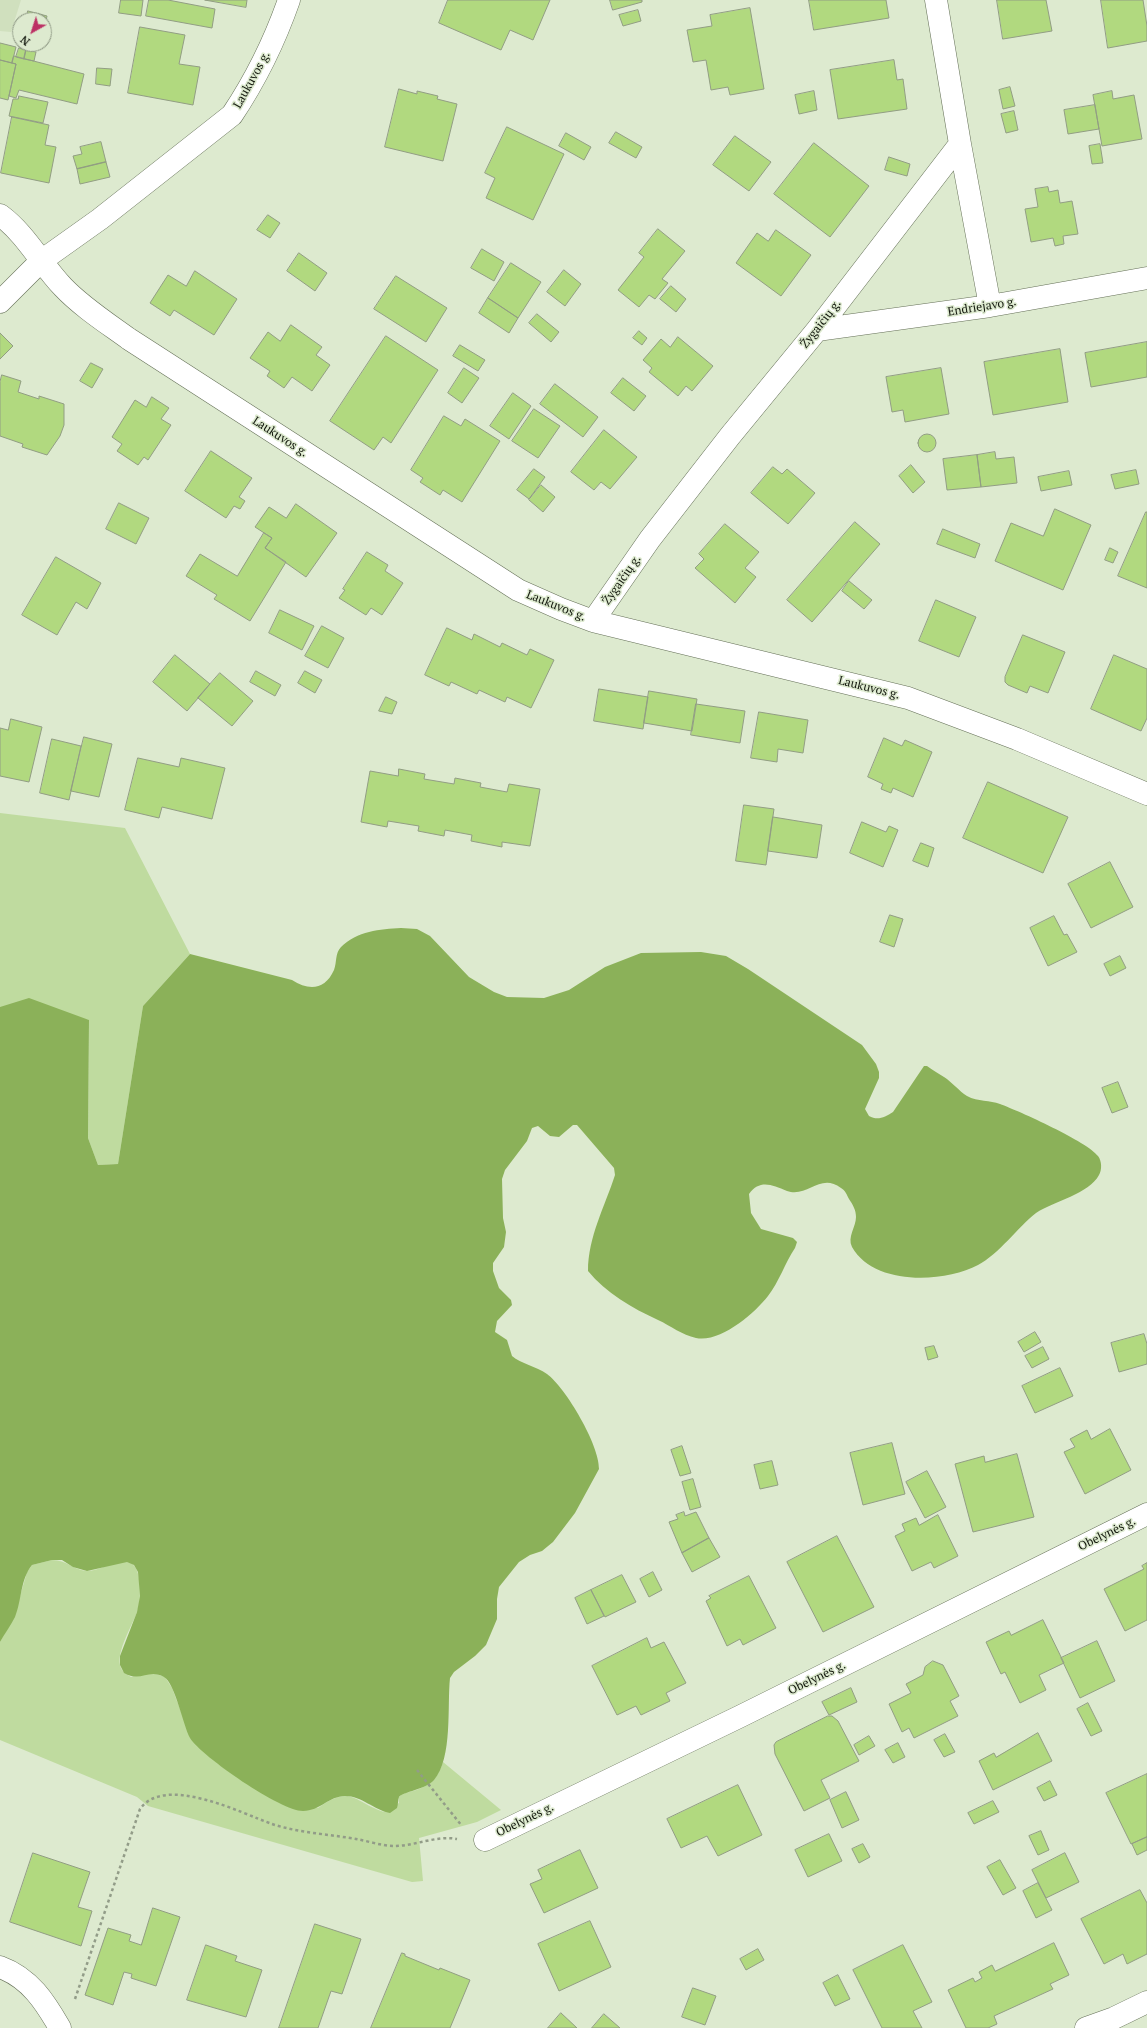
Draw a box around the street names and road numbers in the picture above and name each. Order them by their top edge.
street label: Laukuvos g. [230,49,274,111]
street label: Endriejavo g. [946,294,1018,320]
street label: Žygaičių g. [798,297,844,351]
street label: Laukuvos g. [250,414,310,460]
street label: Žygaičių g. [600,552,644,608]
street label: Laukuvos g. [524,588,588,624]
street label: Laukuvos g. [837,673,901,703]
street label: Obelynės g. [1076,1514,1138,1554]
street label: Obelynės g. [786,1658,848,1698]
street label: Obelynės g. [494,1800,556,1840]

